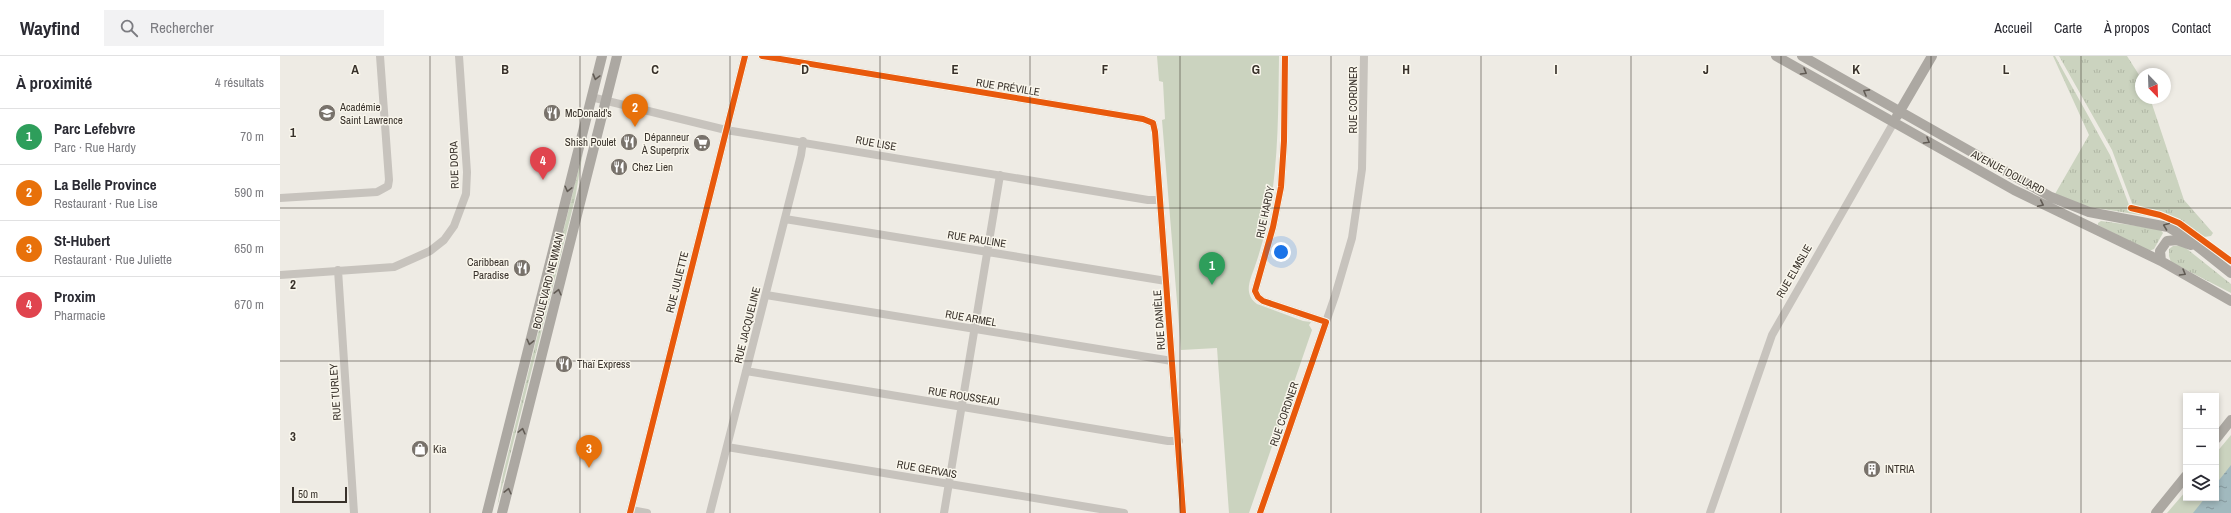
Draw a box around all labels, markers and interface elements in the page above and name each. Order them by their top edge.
search box [104,10,384,46]
text: Wayfind [20,15,80,41]
icon: search [118,17,140,39]
text: Rechercher [150,17,214,38]
text: Accueil [1994,19,2032,37]
text: Carte [2054,19,2082,37]
text: À propos [2104,19,2149,37]
text: Contact [2171,19,2211,37]
text: A [351,61,359,78]
text: B [501,61,509,78]
text: C [651,61,659,78]
text: D [801,61,809,78]
text: E [951,61,959,78]
text: F [1102,61,1109,78]
text: G [1252,61,1260,78]
text: H [1402,61,1410,78]
text: I [1555,61,1558,78]
text: J [1703,61,1709,78]
text: K [1852,61,1860,78]
text: L [2003,61,2010,78]
street label: RUE CORDNER [1346,66,1360,134]
one-way arrow [1800,67,1807,74]
north arrow [2135,68,2171,104]
text: À proximité [16,71,92,94]
one-way arrow [592,73,601,80]
text: 4 résultats [215,74,264,91]
street label: RUE PRÉVILLE [975,75,1041,99]
one-way arrow [1863,90,1870,97]
pin: 2 [622,94,648,127]
place label: Académie Saint Lawrence [339,100,403,127]
school or university icon: Académie Saint Lawrence [317,103,337,123]
restaurant icon: McDonald's [542,103,562,123]
place label: McDonald's [565,106,612,120]
text: Parc Lefebvre [54,118,135,139]
text: 1 [290,124,296,141]
text: 1 [26,128,32,145]
text: 70 m [240,128,264,145]
place label: Dépanneur À Superprix [641,130,689,157]
restaurant icon: Shish Poulet [619,132,639,152]
supermarket icon: Dépanneur À Superprix [692,133,712,153]
street label: RUE LISE [855,133,897,153]
place label: Shish Poulet [565,135,616,149]
one-way arrow [1923,137,1931,144]
text: Parc · Rue Hardy [54,139,136,156]
street label: RUE DORA [446,140,462,189]
street label: AVENUE DOLLARD [1968,146,2047,197]
pin: 4 [530,147,556,180]
restaurant icon: Chez Lien [609,157,629,177]
place label: Chez Lien [632,160,673,174]
text: La Belle Province [54,174,157,195]
text: 2 [26,184,32,201]
text: 590 m [234,184,264,201]
one-way arrow [564,185,573,192]
street label: RUE HARDY [1253,185,1277,239]
text: Restaurant · Rue Lise [54,195,158,212]
one-way arrow [2037,199,2045,207]
one-way arrow [2163,223,2170,231]
street label: RUE PAULINE [947,227,1007,251]
text: St-Hubert [54,230,110,251]
street label: BOULEVARD NEWMAN [529,231,567,331]
text: 3 [26,240,32,257]
text: 650 m [234,240,264,257]
your location [1271,242,1291,262]
street label: RUE ELMSLIE [1773,242,1815,300]
street label: RUE JULIETTE [663,250,691,314]
text: Restaurant · Rue Juliette [54,251,172,268]
pin: 1 [1199,252,1225,285]
place label: Caribbean Paradise [467,255,509,282]
restaurant icon: Caribbean Paradise [512,258,532,278]
one-way arrow [2179,268,2186,276]
text: 2 [290,276,296,293]
street label: RUE JACQUELINE [731,285,763,365]
text: Proxim [54,286,96,307]
one-way arrow [553,289,561,295]
street label: RUE DANIÈLE [1150,290,1168,350]
text: 4 [26,296,32,313]
text: 670 m [234,296,264,313]
text: Pharmacie [54,307,106,324]
street label: RUE ARMEL [944,307,998,329]
one-way arrow [526,339,534,345]
restaurant icon: Thaï Express [554,354,574,374]
place label: Thaï Express [577,357,631,371]
street label: RUE TURLEY [326,363,344,421]
street label: RUE CORDNER [1266,380,1302,448]
street label: RUE ROUSSEAU [927,383,1001,409]
map controls [2183,393,2219,501]
button: + [2183,393,2219,429]
text: 3 [290,428,296,445]
one-way arrow [518,428,526,435]
button: − [2183,429,2219,465]
pin: 3 [576,435,602,468]
shop icon: Kia [410,439,430,459]
place label: Kia [433,442,447,456]
street label: RUE GERVAIS [896,457,958,481]
building icon: INTRIA [1862,459,1882,479]
place label: INTRIA [1885,462,1916,476]
button: layers [2183,465,2219,501]
scale bar [292,485,347,504]
text: 50 m [298,487,318,501]
one-way arrow [503,488,511,494]

